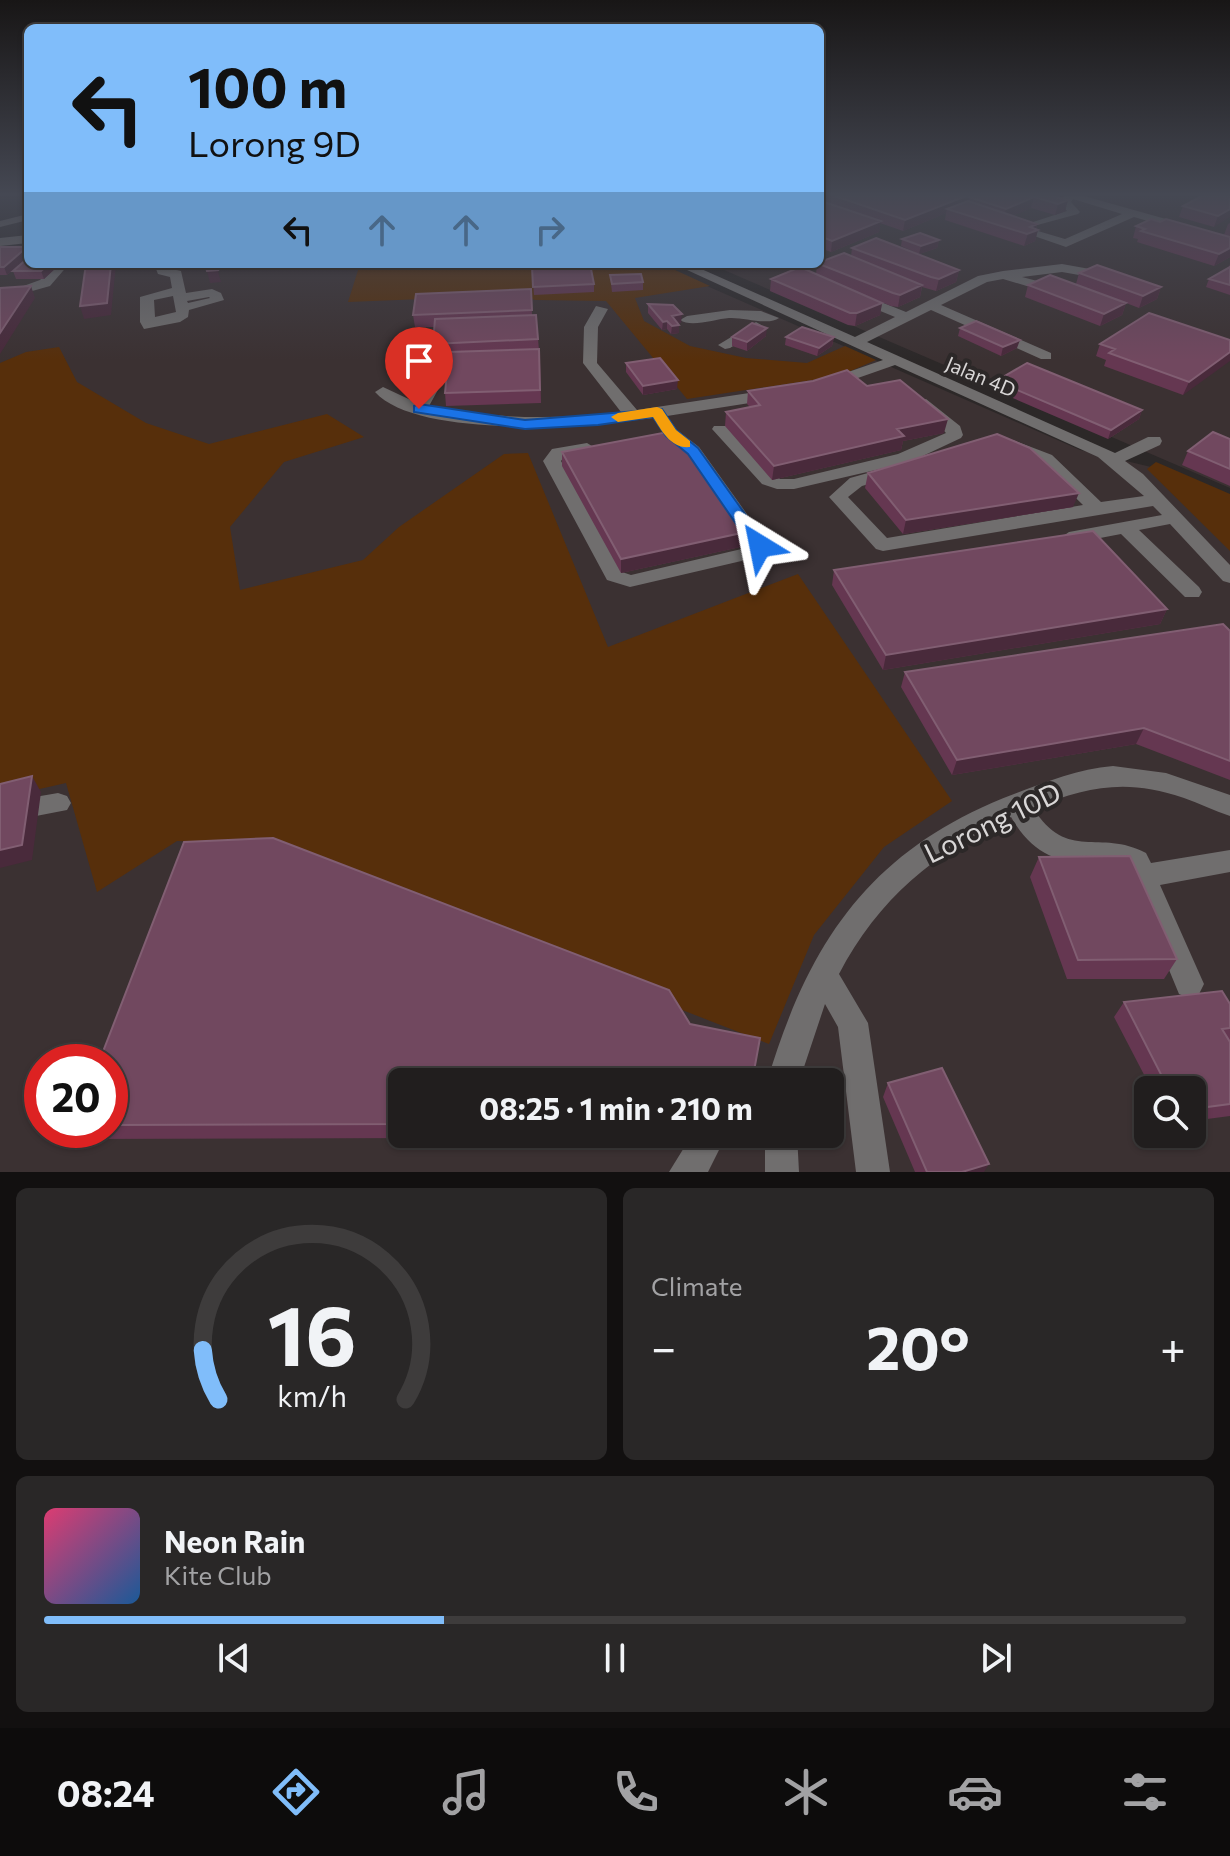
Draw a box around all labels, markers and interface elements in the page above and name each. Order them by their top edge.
text: 100 m [188,51,347,120]
icon: left [56,56,160,160]
text: Lorong 9D [188,120,361,164]
icon: left [276,208,320,252]
icon: ahead [360,208,404,252]
icon: ahead [444,208,488,252]
icon: right [528,208,572,252]
pin [385,327,453,409]
icon: arrive [397,339,441,383]
street label: Jalan 4D [942,351,1020,401]
position arrow [718,504,802,588]
street label: Lorong 10D [918,774,1066,870]
speed limit sign: 20 [24,1044,128,1148]
map controls [1134,1076,1206,1148]
button: search [1134,1076,1206,1148]
text: 08:25 · 1 min · 210 m [479,1089,753,1126]
text: Climate [651,1270,743,1301]
text: 16 [267,1281,356,1383]
text: 20° [866,1309,970,1382]
text: − [651,1319,676,1373]
text: + [1160,1319,1186,1373]
text: km/h [277,1378,346,1413]
text: Neon Rain [164,1522,305,1559]
text: Kite Club [164,1559,272,1590]
icon: previous [212,1636,256,1680]
icon: pause [593,1636,637,1680]
icon: next [974,1636,1018,1680]
icon: directions [268,1764,324,1820]
icon: music [438,1764,494,1820]
icon: phone [608,1764,664,1820]
icon: climate [778,1764,834,1820]
icon: car [947,1764,1003,1820]
icon: filters [1117,1764,1173,1820]
text: 08:24 [57,1770,155,1814]

